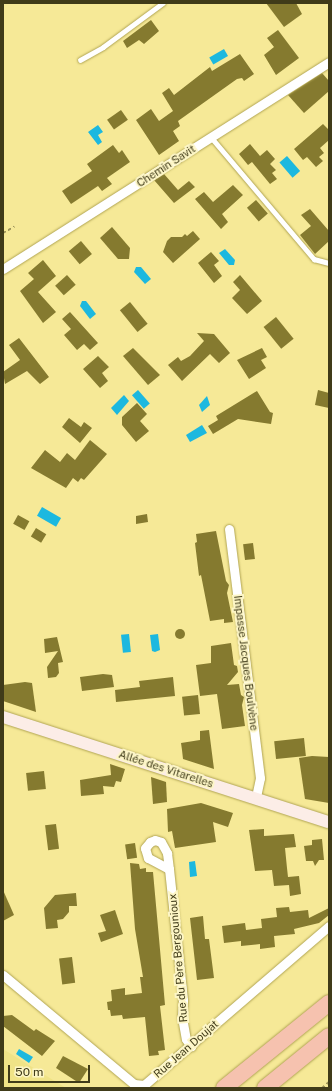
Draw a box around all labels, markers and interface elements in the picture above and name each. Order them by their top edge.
street label: Chemin Savit [134,142,198,190]
street label: Impasse Jacques Boulvène [231,595,261,731]
street label: Allée des Vitarelles [117,747,215,791]
street label: Rue du Père Bergounioux [166,893,190,1023]
street label: Rue Jean Doujat [151,1017,221,1081]
scale bar [10,1057,92,1083]
text: 50 m [15,1065,43,1079]

